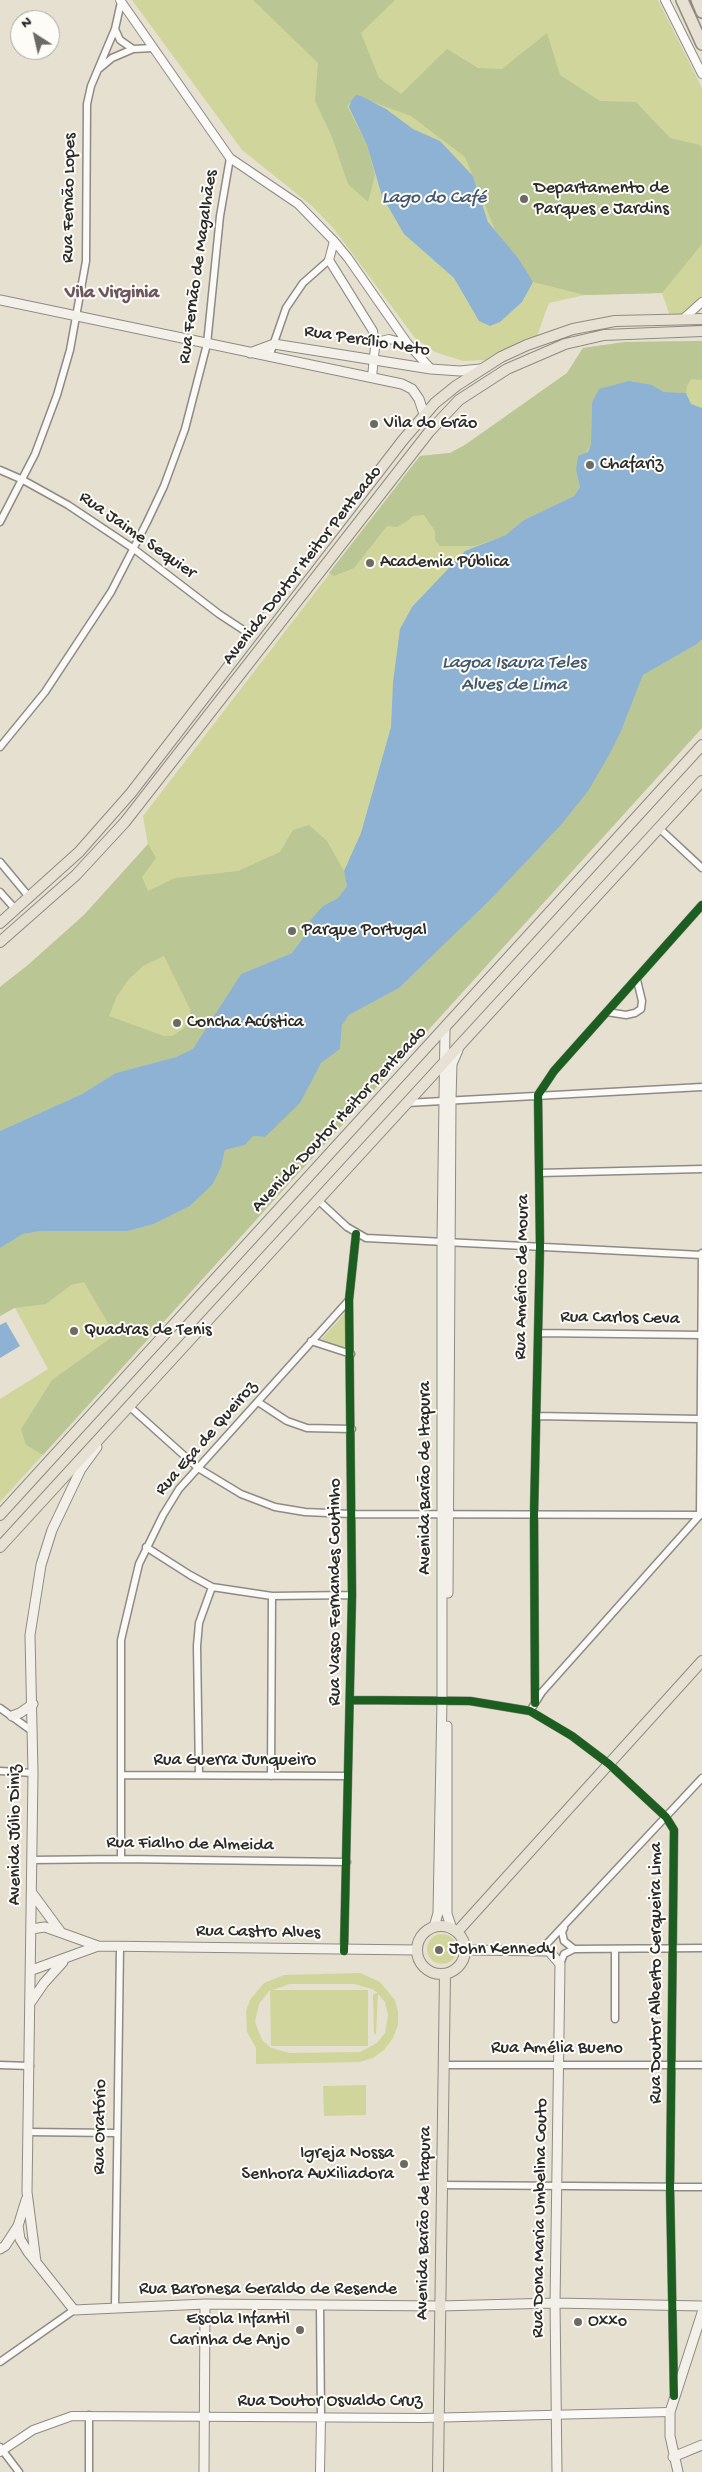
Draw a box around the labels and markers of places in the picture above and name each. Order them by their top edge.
place label: Departamento de Parques e Jardins [534,178,669,220]
marker: Departamento de Parques e Jardins [518,193,530,205]
place label: Vila do Grão [384,413,477,435]
marker: Vila do Grão [368,418,380,430]
place label: Chafariz [600,454,663,476]
marker: Chafariz [584,459,596,471]
place label: Academia Pública [380,552,509,574]
marker: Academia Pública [364,557,376,569]
place label: Parque Portugal [302,920,427,942]
marker: Parque Portugal [286,925,298,937]
place label: Concha Acústica [187,1012,304,1034]
marker: Concha Acústica [171,1017,183,1029]
place label: Quadras de Tenis [84,1320,212,1342]
marker: Quadras de Tenis [68,1325,80,1337]
place label: John Kennedy [449,1939,555,1961]
marker: John Kennedy [433,1944,445,1956]
place label: Igreja Nossa Senhora Auxiliadora [242,2143,394,2186]
marker: Igreja Nossa Senhora Auxiliadora [398,2158,410,2170]
place label: Escola Infantil Carinha de Anjo [170,2309,290,2352]
place label: Oxxo [588,2311,627,2333]
marker: Oxxo [572,2316,584,2328]
marker: Escola Infantil Carinha de Anjo [294,2324,306,2336]

